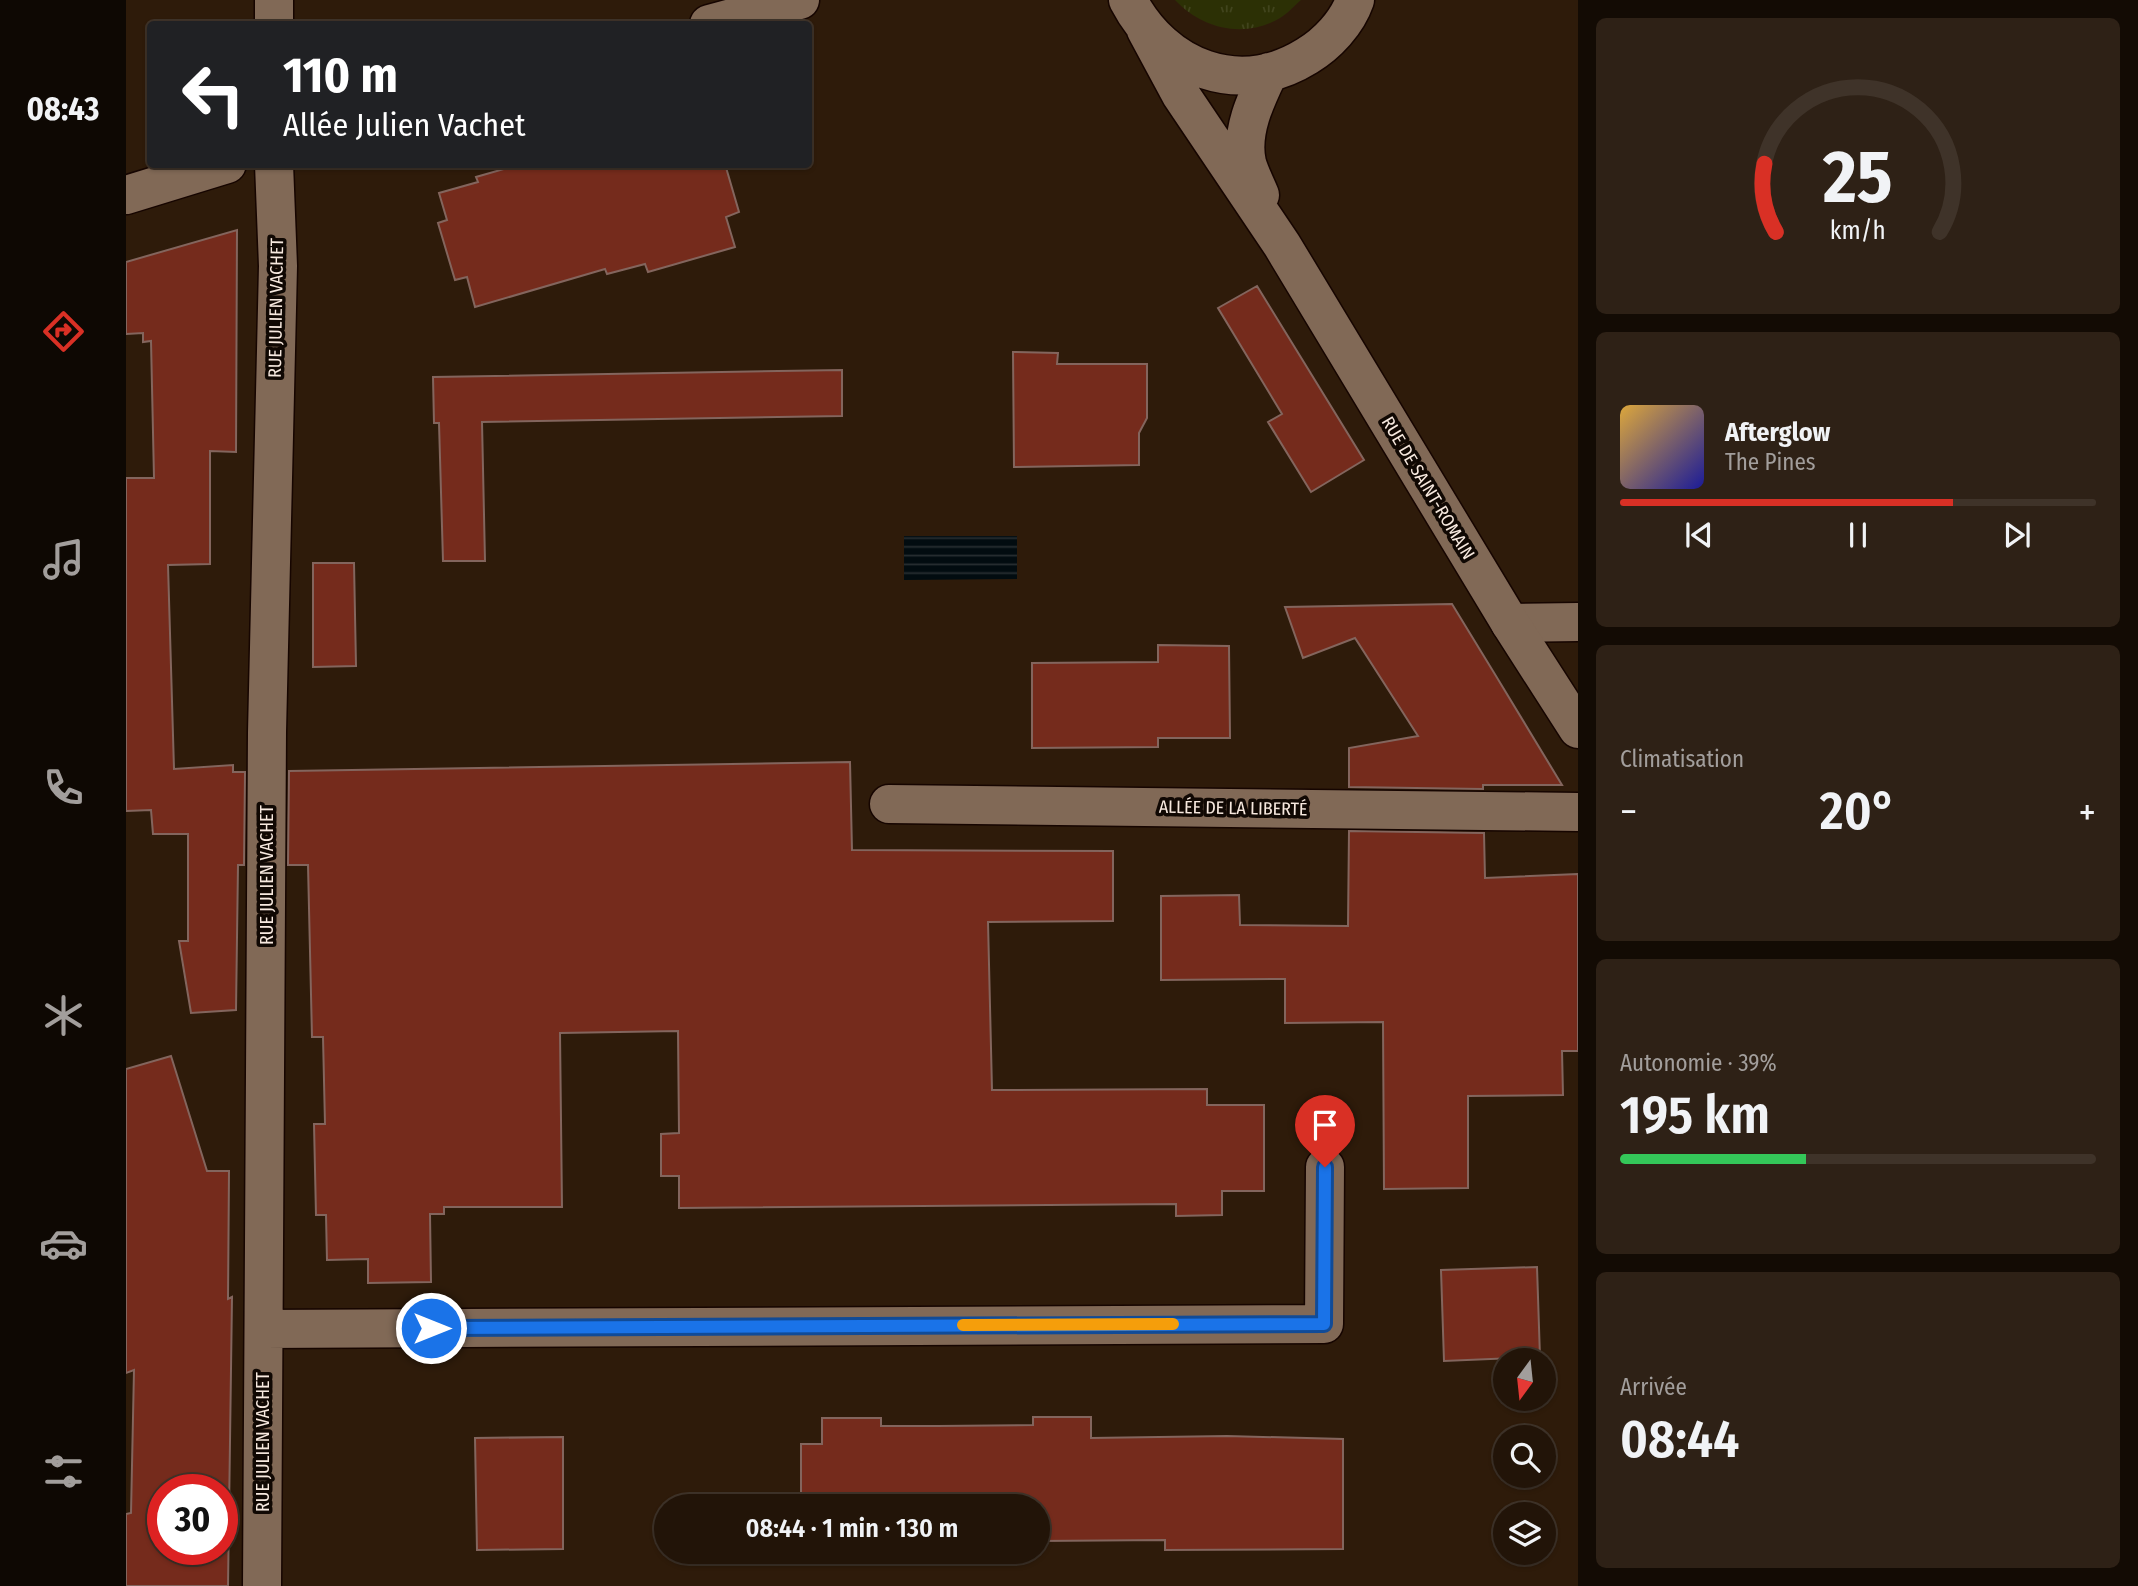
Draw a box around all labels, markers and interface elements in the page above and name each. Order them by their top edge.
text: 110 m [283,46,398,105]
icon: left [168,49,259,140]
text: 08:43 [27,90,99,128]
text: Allée Julien Vachet [283,106,525,144]
text: 25 [1822,134,1893,221]
text: km/h [1830,216,1886,246]
street label: RUE JULIEN VACHET [264,237,288,378]
icon: directions [39,307,88,356]
street label: RUE DE SAINT-ROMAIN [1377,413,1479,563]
text: Afterglow [1725,417,1830,448]
text: The Pines [1725,448,1816,476]
icon: previous [1680,516,1718,554]
icon: pause [1839,516,1877,554]
icon: next [1998,516,2036,554]
icon: music [39,535,88,584]
text: Climatisation [1620,745,1744,773]
icon: phone [39,763,88,812]
text: 20° [1820,780,1896,843]
text: − [1620,789,1637,835]
text: + [2079,789,2096,835]
street label: ALLÉE DE LA LIBERTÉ [1159,795,1307,820]
street label: RUE JULIEN VACHET [256,804,278,945]
icon: climate [39,991,88,1040]
text: Autonomie · 39% [1620,1049,1777,1077]
text: 195 km [1620,1084,1770,1147]
pin [1295,1095,1355,1167]
icon: arrive [1306,1106,1344,1144]
icon: car [39,1219,88,1268]
position arrow [394,1291,468,1365]
north arrow [1493,1348,1556,1410]
map controls [1493,1348,1556,1565]
street label: RUE JULIEN VACHET [252,1371,274,1512]
text: Arrivée [1620,1373,1687,1401]
text: 08:44 [1620,1408,1739,1471]
button: search [1493,1425,1556,1488]
icon: filters [39,1447,88,1496]
speed limit sign: 30 [147,1474,238,1565]
button: layers [1493,1502,1556,1565]
text: 08:44 · 1 min · 130 m [746,1513,959,1544]

